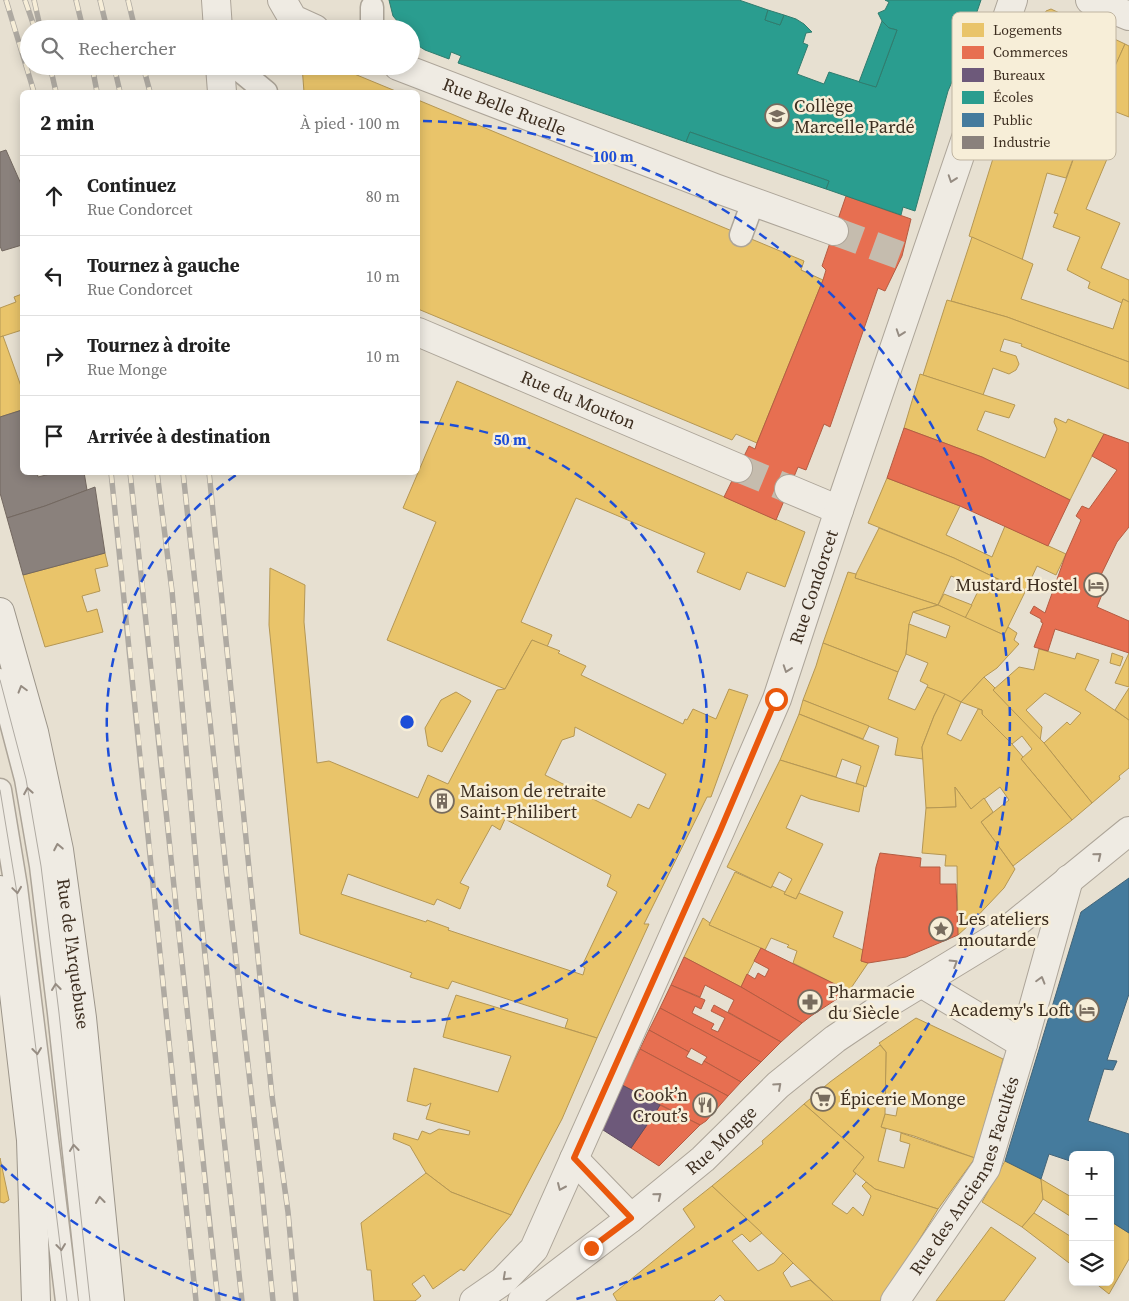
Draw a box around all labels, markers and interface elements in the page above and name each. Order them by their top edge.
legend [952,12,1116,160]
search box [20,20,420,75]
text: Logements [993,20,1062,40]
icon: search [38,34,66,62]
text: Rechercher [78,35,176,61]
text: Commerces [993,42,1068,62]
text: Bureaux [993,65,1046,85]
street label: Rue Belle Ruelle [439,71,570,142]
text: Écoles [993,87,1033,107]
place label: Collège Marcelle Pardé [794,93,915,139]
school or university icon: Collège Marcelle Pardé [764,103,790,129]
text: 2 min [40,108,95,137]
text: Public [993,110,1033,130]
text: À pied · 100 m [300,112,400,134]
text: Industrie [993,132,1051,152]
text: 100 m [592,146,634,167]
text: Continuez [87,172,176,198]
one-way arrow [948,174,958,182]
icon: ahead [40,182,68,210]
text: 80 m [366,185,400,207]
text: Rue Condorcet [87,198,193,220]
text: Tournez à gauche [87,252,240,278]
icon: left [40,262,68,290]
text: 10 m [366,265,400,287]
text: Rue Condorcet [87,278,193,300]
one-way arrow [896,328,906,336]
text: Tournez à droite [87,332,230,358]
icon: right [40,342,68,370]
text: 10 m [366,345,400,367]
text: Rue Monge [87,358,167,380]
street label: Rue du Mouton [517,364,640,435]
icon: arrive [40,422,68,450]
text: Arrivée à destination [87,423,270,449]
text: 50 m [493,429,527,450]
street label: Rue Condorcet [783,526,844,647]
place label: Mustard Hostel [955,572,1078,597]
hotel icon: Mustard Hostel [1083,572,1109,598]
one-way arrow [783,664,793,673]
one-way arrow [17,686,27,694]
route start [765,688,788,711]
centre of rings [398,713,416,731]
place label: Maison de retraite Saint-Philibert [460,778,606,824]
one-way arrow [24,787,34,795]
building icon: Maison de retraite Saint-Philibert [429,788,455,814]
one-way arrow [54,843,64,852]
one-way arrow [1092,853,1102,862]
street label: Rue de l'Arquebuse [51,877,96,1030]
one-way arrow [11,886,21,894]
place label: Les ateliers moutarde [958,906,1049,952]
place icon: Les ateliers moutarde [928,916,954,942]
one-way arrow [948,960,957,969]
one-way arrow [1036,976,1046,984]
place label: Pharmacie du Siècle [828,979,915,1025]
one-way arrow [51,982,62,990]
pharmacy icon: Pharmacie du Siècle [797,989,823,1015]
place label: Academy's Loft [949,997,1070,1022]
hotel icon: Academy's Loft [1074,997,1100,1023]
one-way arrow [31,1048,42,1056]
street label: Rue des Anciennes Facultés [903,1073,1025,1280]
place label: Cook’n Crout’s [632,1082,688,1128]
one-way arrow [772,1083,781,1092]
supermarket icon: Épicerie Monge [810,1086,836,1112]
place label: Épicerie Monge [840,1086,966,1111]
restaurant icon: Cook’n Crout’s [692,1092,718,1118]
street label: Rue Monge [680,1100,762,1180]
one-way arrow [69,1144,80,1152]
map controls [1069,1151,1114,1286]
button: + [1069,1151,1114,1196]
one-way arrow [557,1182,568,1191]
one-way arrow [652,1193,661,1201]
one-way arrow [95,1196,106,1204]
button: − [1069,1196,1114,1241]
route end [580,1237,603,1260]
button: layers [1069,1241,1114,1286]
one-way arrow [55,1244,66,1252]
one-way arrow [502,1271,511,1280]

